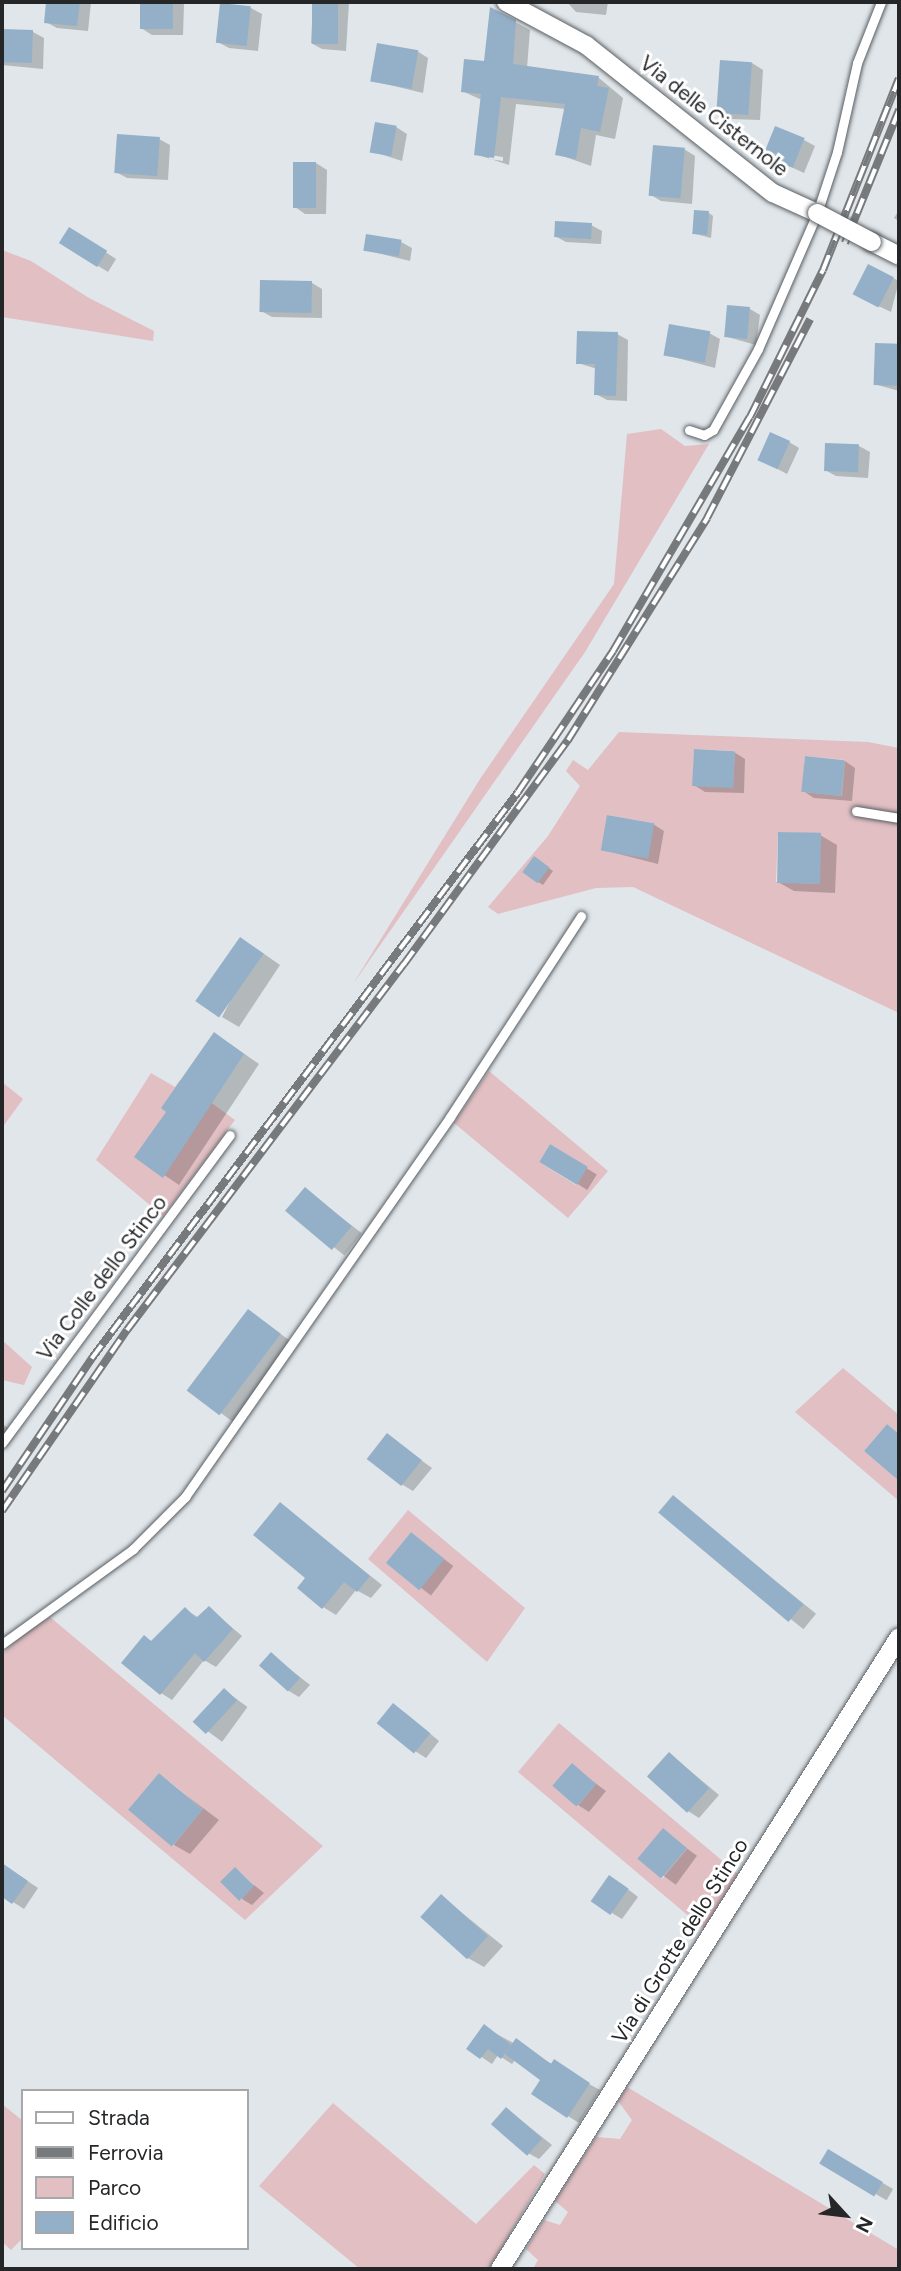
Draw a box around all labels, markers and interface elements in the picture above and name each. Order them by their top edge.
street label: Via delle Cisternole [635,50,793,182]
street label: Via Colle dello Stinco [32,1191,172,1365]
street label: Via di Grotte dello Stinco [607,1834,753,2048]
legend [21,2089,248,2250]
text: Strada [88,2105,150,2130]
text: Ferrovia [88,2140,163,2165]
text: Parco [88,2175,141,2200]
north arrow [810,2180,880,2250]
text: Edificio [88,2210,159,2235]
text: N [851,2213,878,2237]

